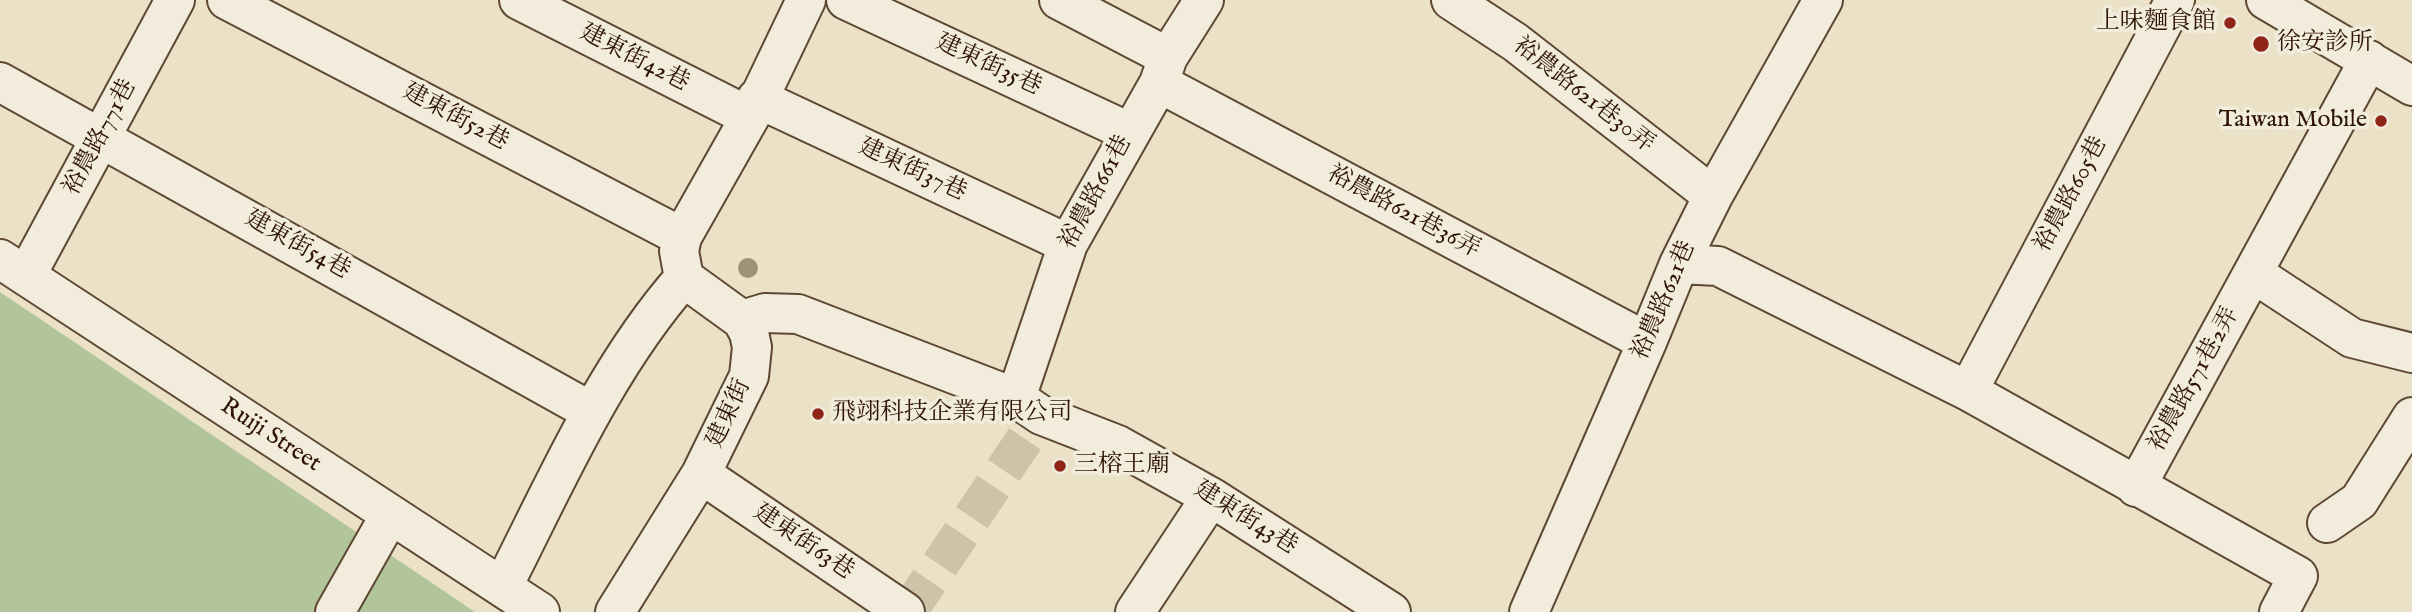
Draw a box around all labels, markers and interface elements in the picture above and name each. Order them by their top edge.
place label: 上味麵食館 [2096,9,2216,37]
marker: 上味麵食館 [2222,15,2238,31]
street label: 建東街42巷 [574,19,694,99]
street label: 建東街35巷 [930,29,1046,103]
place label: 徐安診所 [2277,30,2373,58]
street label: 裕農路621巷30弄 [1507,32,1659,160]
marker: 徐安診所 [2251,34,2271,54]
street label: 裕農路771巷 [58,75,144,201]
street label: 建東街52巷 [397,78,513,158]
place label: Taiwan Mobile [2219,107,2367,135]
marker: Taiwan Mobile [2373,113,2389,129]
street label: 裕農路661巷 [1055,131,1139,255]
street label: 裕農路605巷 [2030,132,2114,258]
street label: 建東街37巷 [853,133,971,209]
street label: 裕農路621巷36弄 [1321,161,1485,265]
street label: 建東街54巷 [239,205,355,287]
street label: 裕農路621巷 [1627,237,1703,365]
street label: 裕農路571巷2弄 [2144,303,2246,457]
street label: 建東街 [702,375,758,453]
street label: Ruiji Street [214,393,326,479]
place label: 飛翊科技企業有限公司 [832,400,1072,428]
marker: 飛翊科技企業有限公司 [810,406,826,422]
place label: 三榕王廟 [1074,452,1170,480]
marker: 三榕王廟 [1052,458,1068,474]
street label: 建東街43巷 [1188,476,1302,562]
street label: 建東街63巷 [747,499,859,587]

